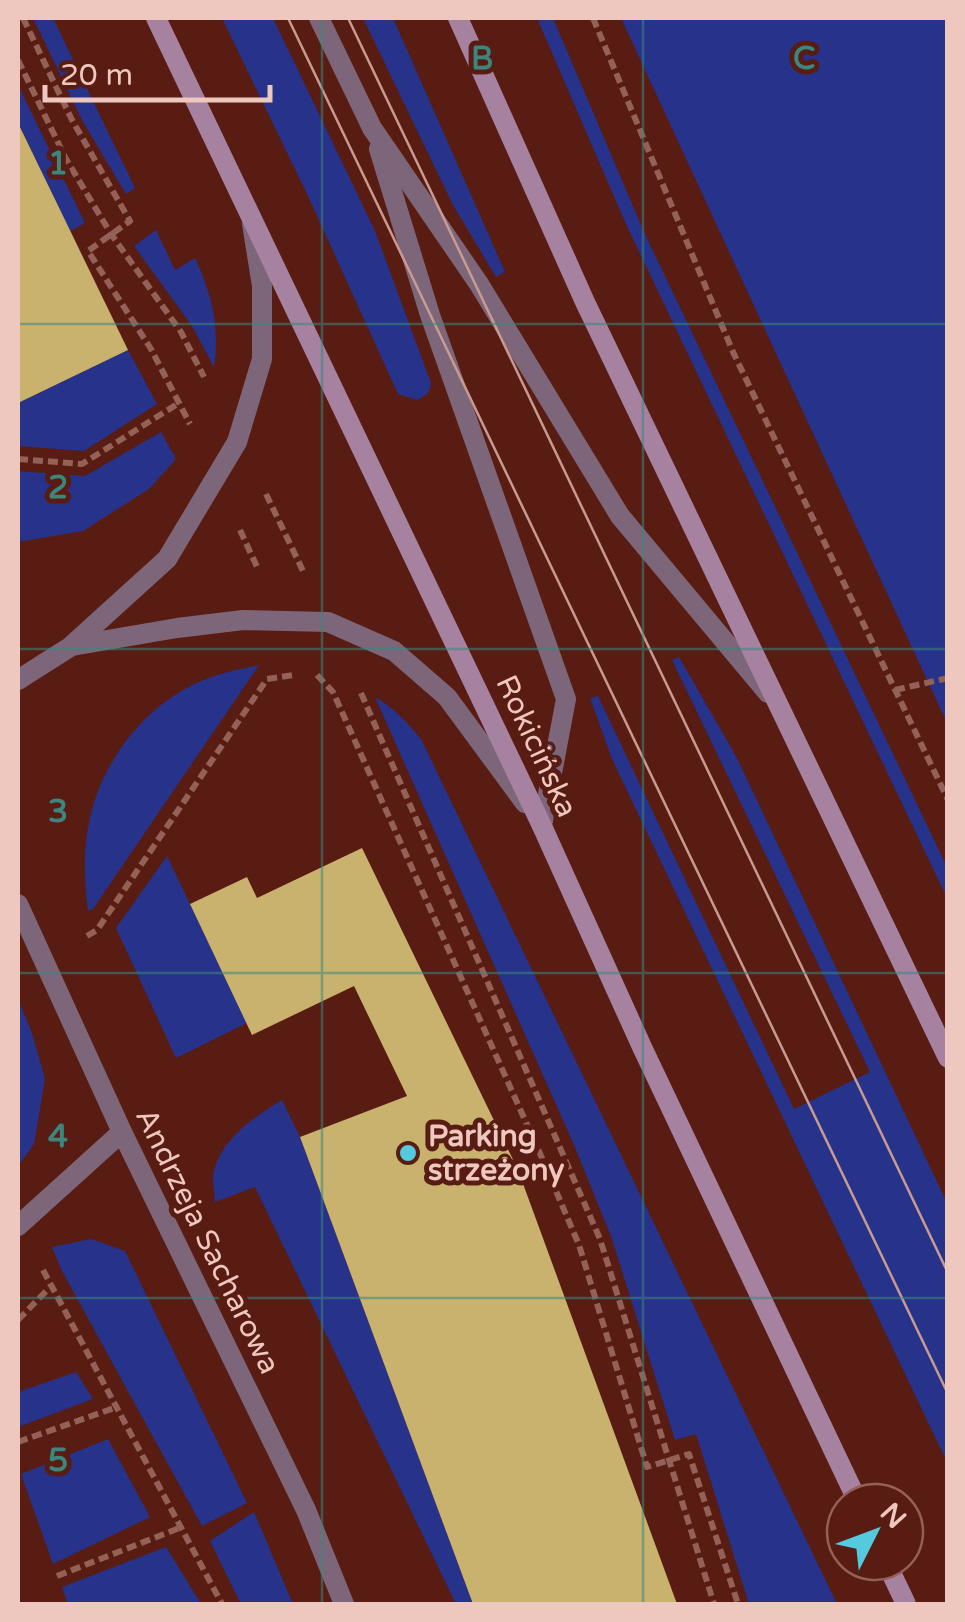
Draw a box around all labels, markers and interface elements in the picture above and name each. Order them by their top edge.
scale bar [45,40,270,102]
text: B [471,40,493,78]
text: C [793,40,815,78]
text: 20 m [60,57,133,94]
text: 1 [48,145,68,183]
text: 2 [48,469,68,507]
street label: Rokicińska [488,669,586,823]
text: 3 [48,793,68,831]
street label: Andrzeja Sacharowa [127,1102,288,1380]
text: 4 [48,1118,68,1156]
place label: Parking strzeżony [428,1118,564,1189]
marker: Parking strzeżony [397,1142,419,1164]
text: 5 [48,1442,68,1480]
north arrow [825,1482,925,1582]
text: N [873,1496,913,1536]

